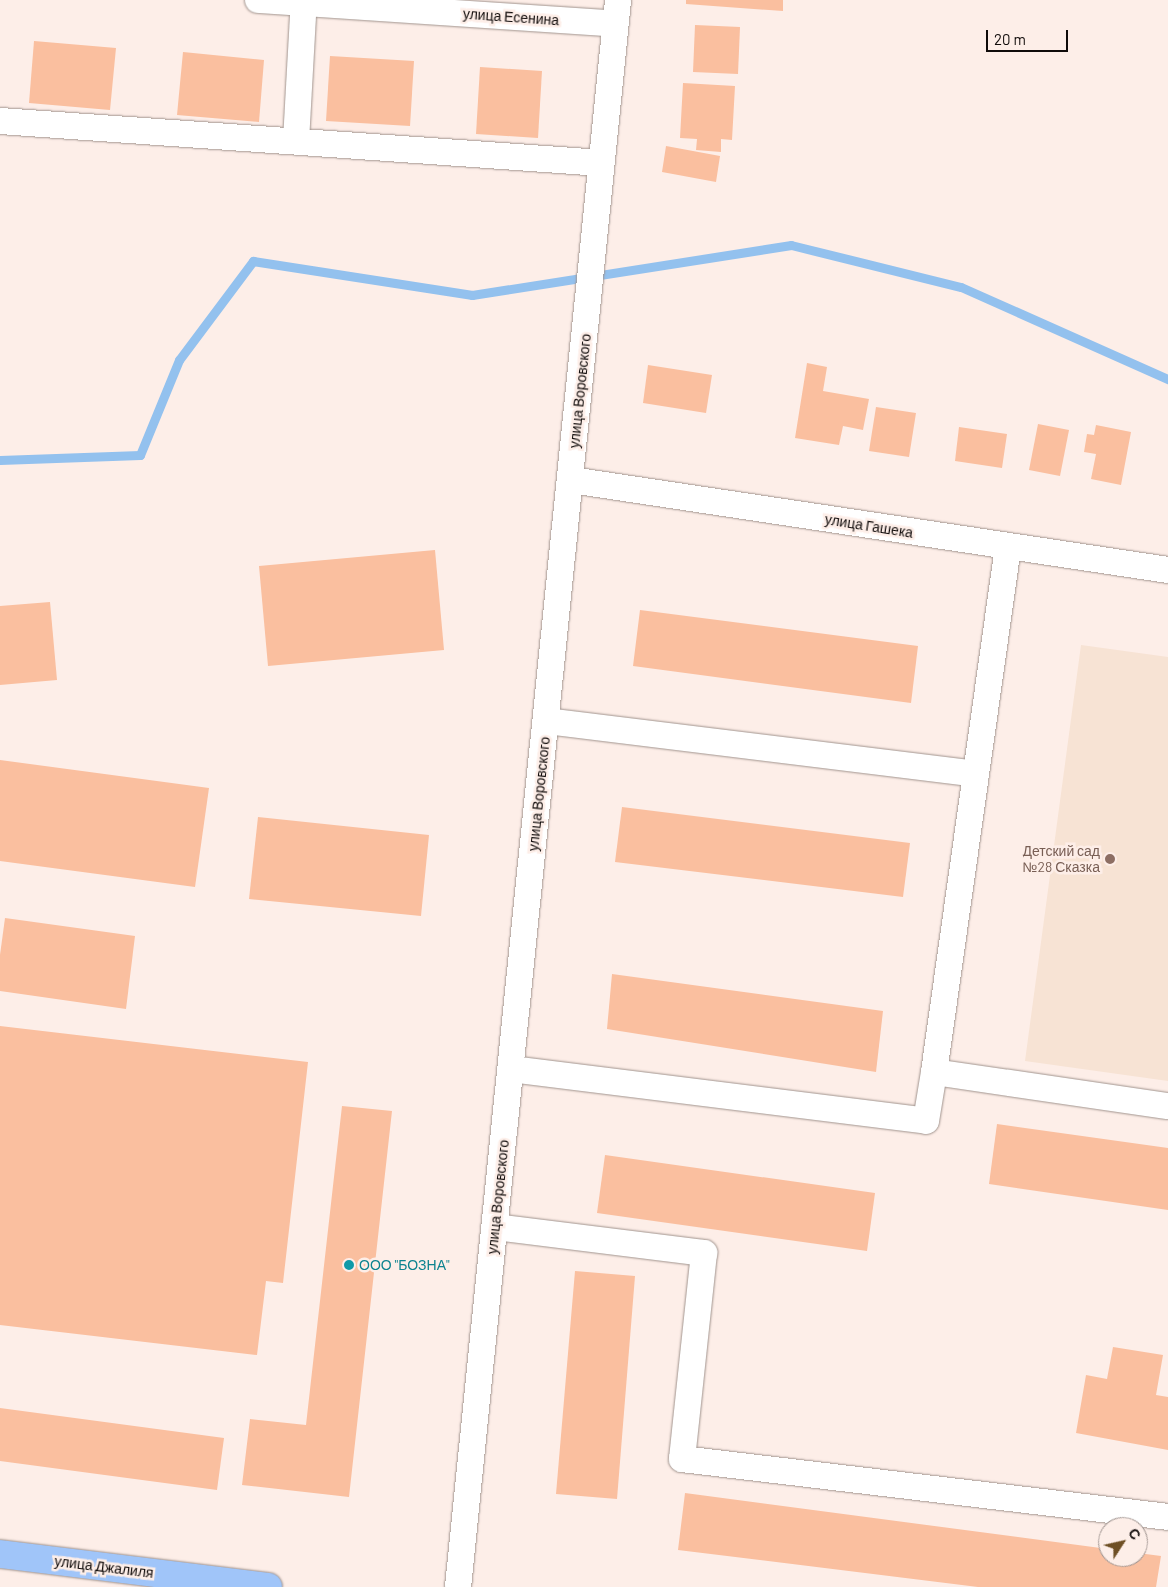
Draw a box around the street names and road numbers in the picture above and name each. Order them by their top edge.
street label: улица Есенина [462,5,560,29]
street label: улица Воровского [566,333,594,449]
street label: улица Гашека [824,511,914,541]
street label: улица Воровского [525,736,553,852]
street label: улица Воровского [484,1139,512,1255]
street label: улица Джалиля [54,1553,154,1581]

